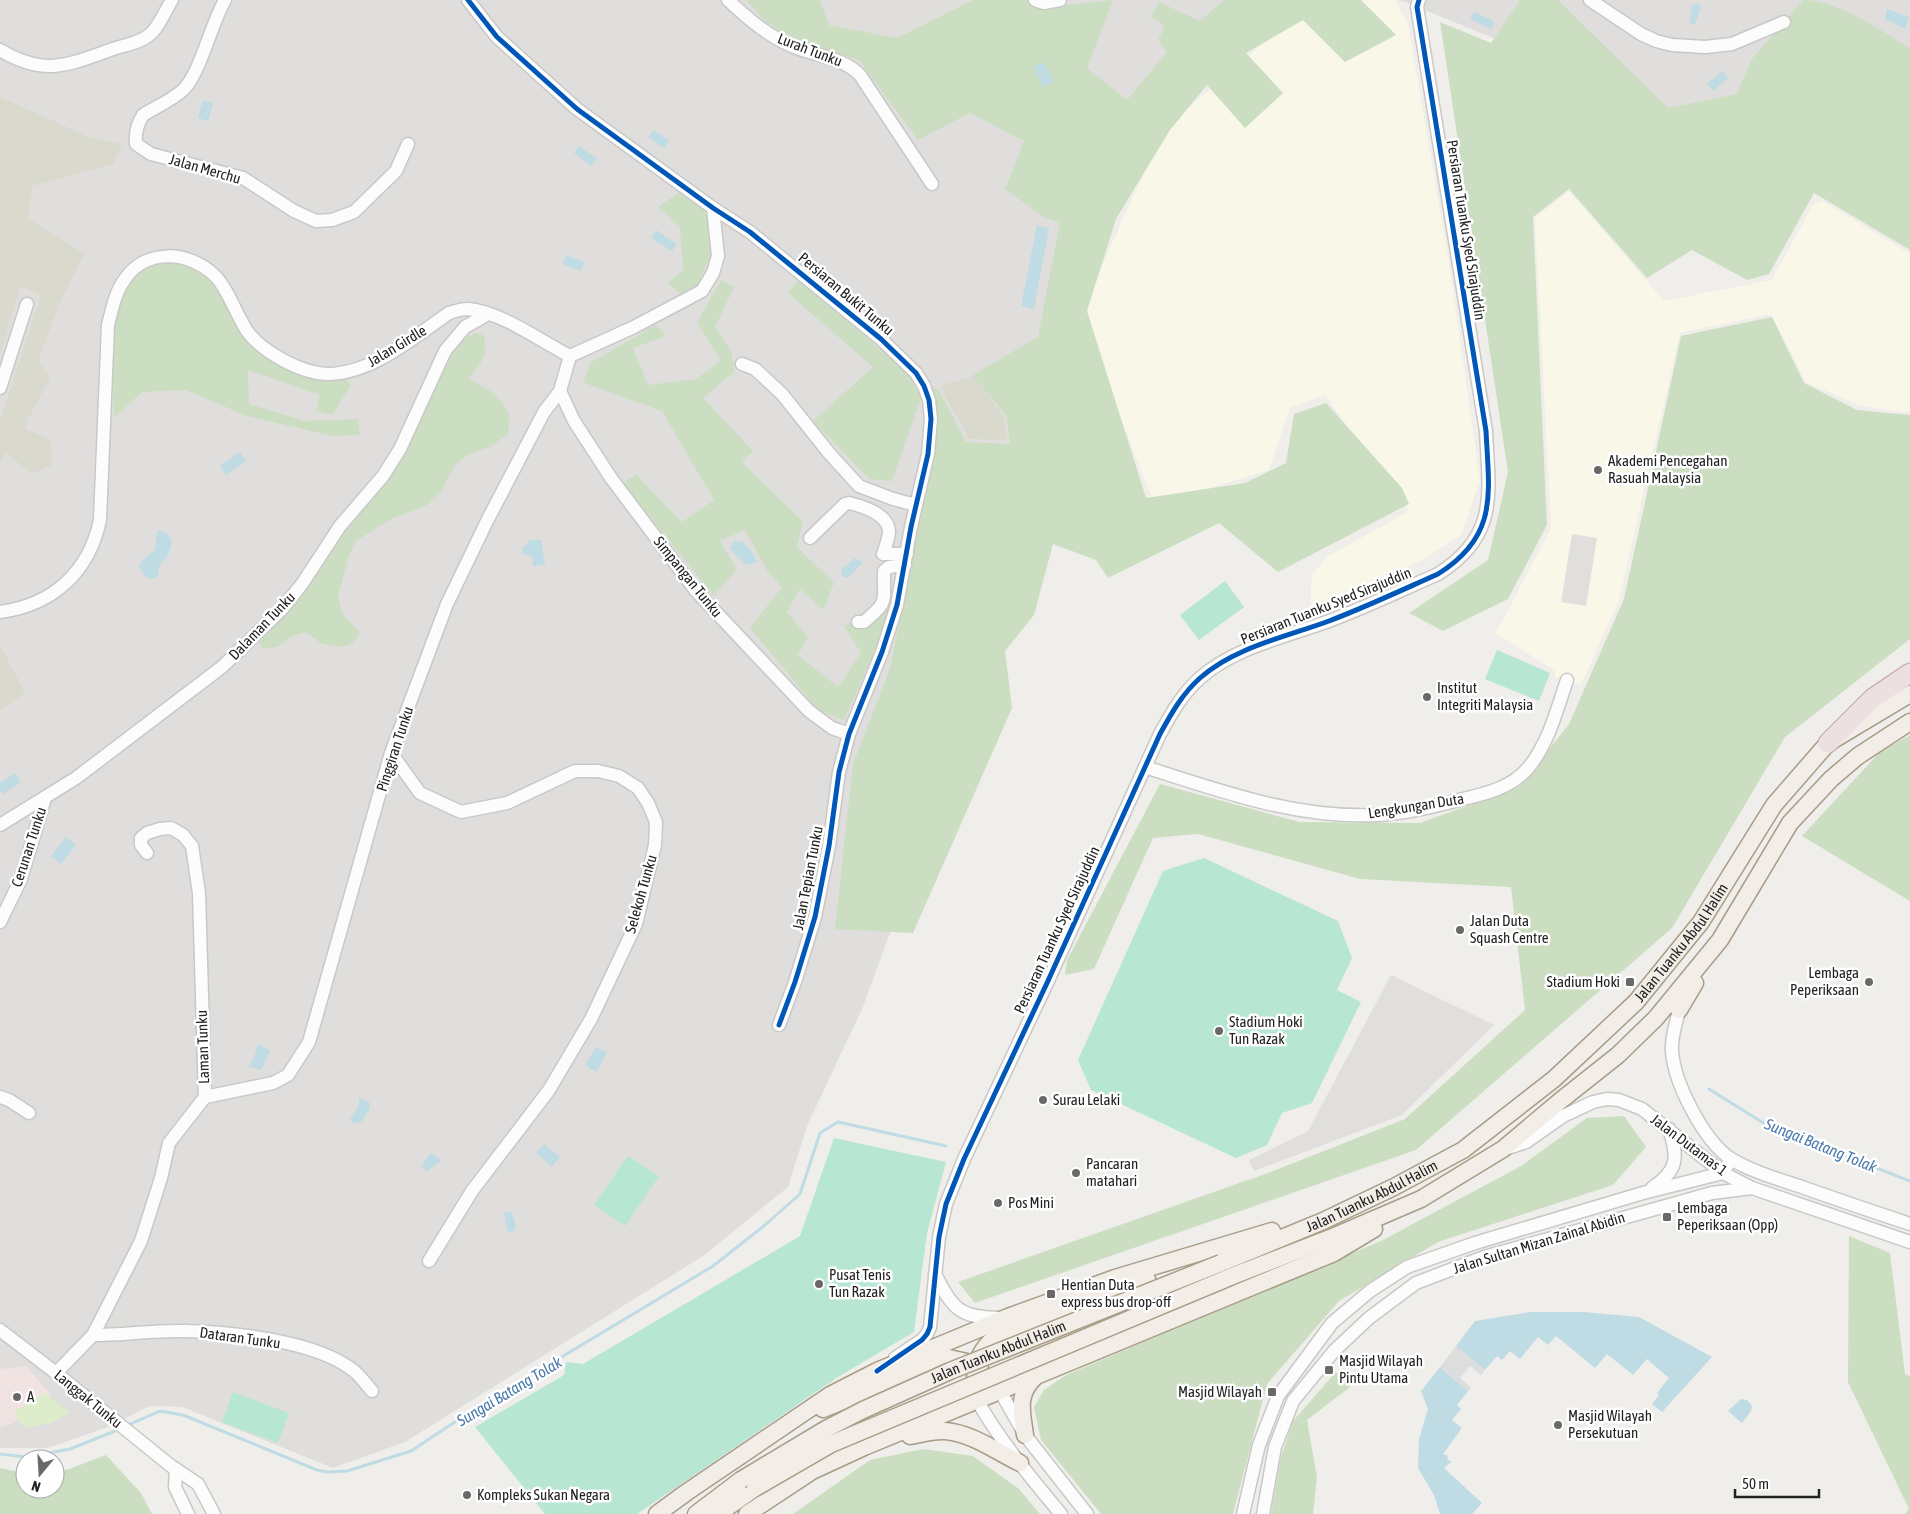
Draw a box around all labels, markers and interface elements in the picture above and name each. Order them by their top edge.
street label: Lurah Tunku [776,29,845,70]
street label: Persiaran Tuanku Syed Sirajuddin [1444,139,1489,321]
street label: Jalan Merchu [168,150,243,187]
street label: Persiaran Bukit Tunku [795,249,897,338]
street label: Jalan Girdle [364,321,429,370]
place label: Akademi Pencegahan Rasuah Malaysia [1608,452,1727,486]
marker: Akademi Pencegahan Rasuah Malaysia [1592,464,1604,476]
street label: Simpangan Tunku [651,533,726,620]
street label: Persiaran Tuanku Syed Sirajuddin [1238,563,1414,648]
street label: Dalaman Tunku [225,588,298,663]
place label: Institut Integriti Malaysia [1437,679,1533,713]
marker: Institut Integriti Malaysia [1421,691,1433,703]
street label: Pinggiran Tunku [373,704,416,794]
street label: Lengkungan Duta [1367,790,1465,821]
street label: Cerunan Tunku [8,805,49,889]
street label: Jalan Tepian Tunku [789,824,826,931]
street label: Persiaran Tuanku Syed Sirajuddin [1010,844,1103,1016]
street label: Selekoh Tunku [621,853,660,935]
street label: Jalan Tuanku Abdul Halim [1631,880,1731,1005]
place label: Jalan Duta Squash Centre [1470,912,1549,946]
marker: Jalan Duta Squash Centre [1454,924,1466,936]
place label: Lembaga Peperiksaan [1790,964,1859,998]
place label: Stadium Hoki [1546,973,1620,990]
marker: Stadium Hoki [1624,976,1636,988]
marker: Lembaga Peperiksaan [1863,976,1875,988]
street label: Laman Tunku [193,1010,212,1084]
place label: Stadium Hoki Tun Razak [1229,1013,1303,1047]
marker: Stadium Hoki Tun Razak [1213,1025,1225,1037]
place label: Surau Lelaki [1053,1091,1120,1108]
marker: Surau Lelaki [1037,1094,1049,1106]
street label: Jalan Dutamas 1 [1648,1110,1731,1179]
water label: Sungai Batang Tolak [1761,1114,1881,1177]
place label: Pancaran matahari [1086,1155,1138,1189]
street label: Jalan Tuanku Abdul Halim [1303,1156,1440,1235]
marker: Pancaran matahari [1070,1167,1082,1179]
place label: Pos Mini [1008,1194,1054,1211]
marker: Pos Mini [992,1197,1004,1209]
place label: Lembaga Peperiksaan (Opp) [1677,1199,1778,1233]
street label: Jalan Sultan Mizan Zainal Abidin [1451,1208,1627,1277]
marker: Lembaga Peperiksaan (Opp) [1661,1211,1673,1223]
place label: Pusat Tenis Tun Razak [829,1266,891,1300]
place label: Hentian Duta express bus drop-off [1061,1276,1171,1310]
marker: Pusat Tenis Tun Razak [813,1278,825,1290]
marker: Hentian Duta express bus drop-off [1045,1288,1057,1300]
street label: Jalan Tuanku Abdul Halim [928,1317,1068,1387]
street label: Dataran Tunku [199,1323,282,1352]
water label: Sungai Batang Tolak [452,1352,566,1431]
place label: Masjid Wilayah Pintu Utama [1339,1352,1423,1386]
marker: Masjid Wilayah Pintu Utama [1323,1364,1335,1376]
street label: Langgak Tunku [51,1366,126,1431]
place label: Masjid Wilayah [1178,1383,1262,1400]
marker: Masjid Wilayah [1266,1386,1278,1398]
place label: A [27,1388,35,1405]
marker: A [11,1391,23,1403]
place label: Masjid Wilayah Persekutuan [1568,1407,1652,1441]
marker: Masjid Wilayah Persekutuan [1552,1419,1564,1431]
north arrow [15,1449,65,1499]
scale bar [1735,1466,1819,1498]
text: 50 m [1742,1475,1769,1492]
text: N [30,1477,42,1495]
place label: Kompleks Sukan Negara [477,1486,610,1503]
marker: Kompleks Sukan Negara [461,1489,473,1501]

